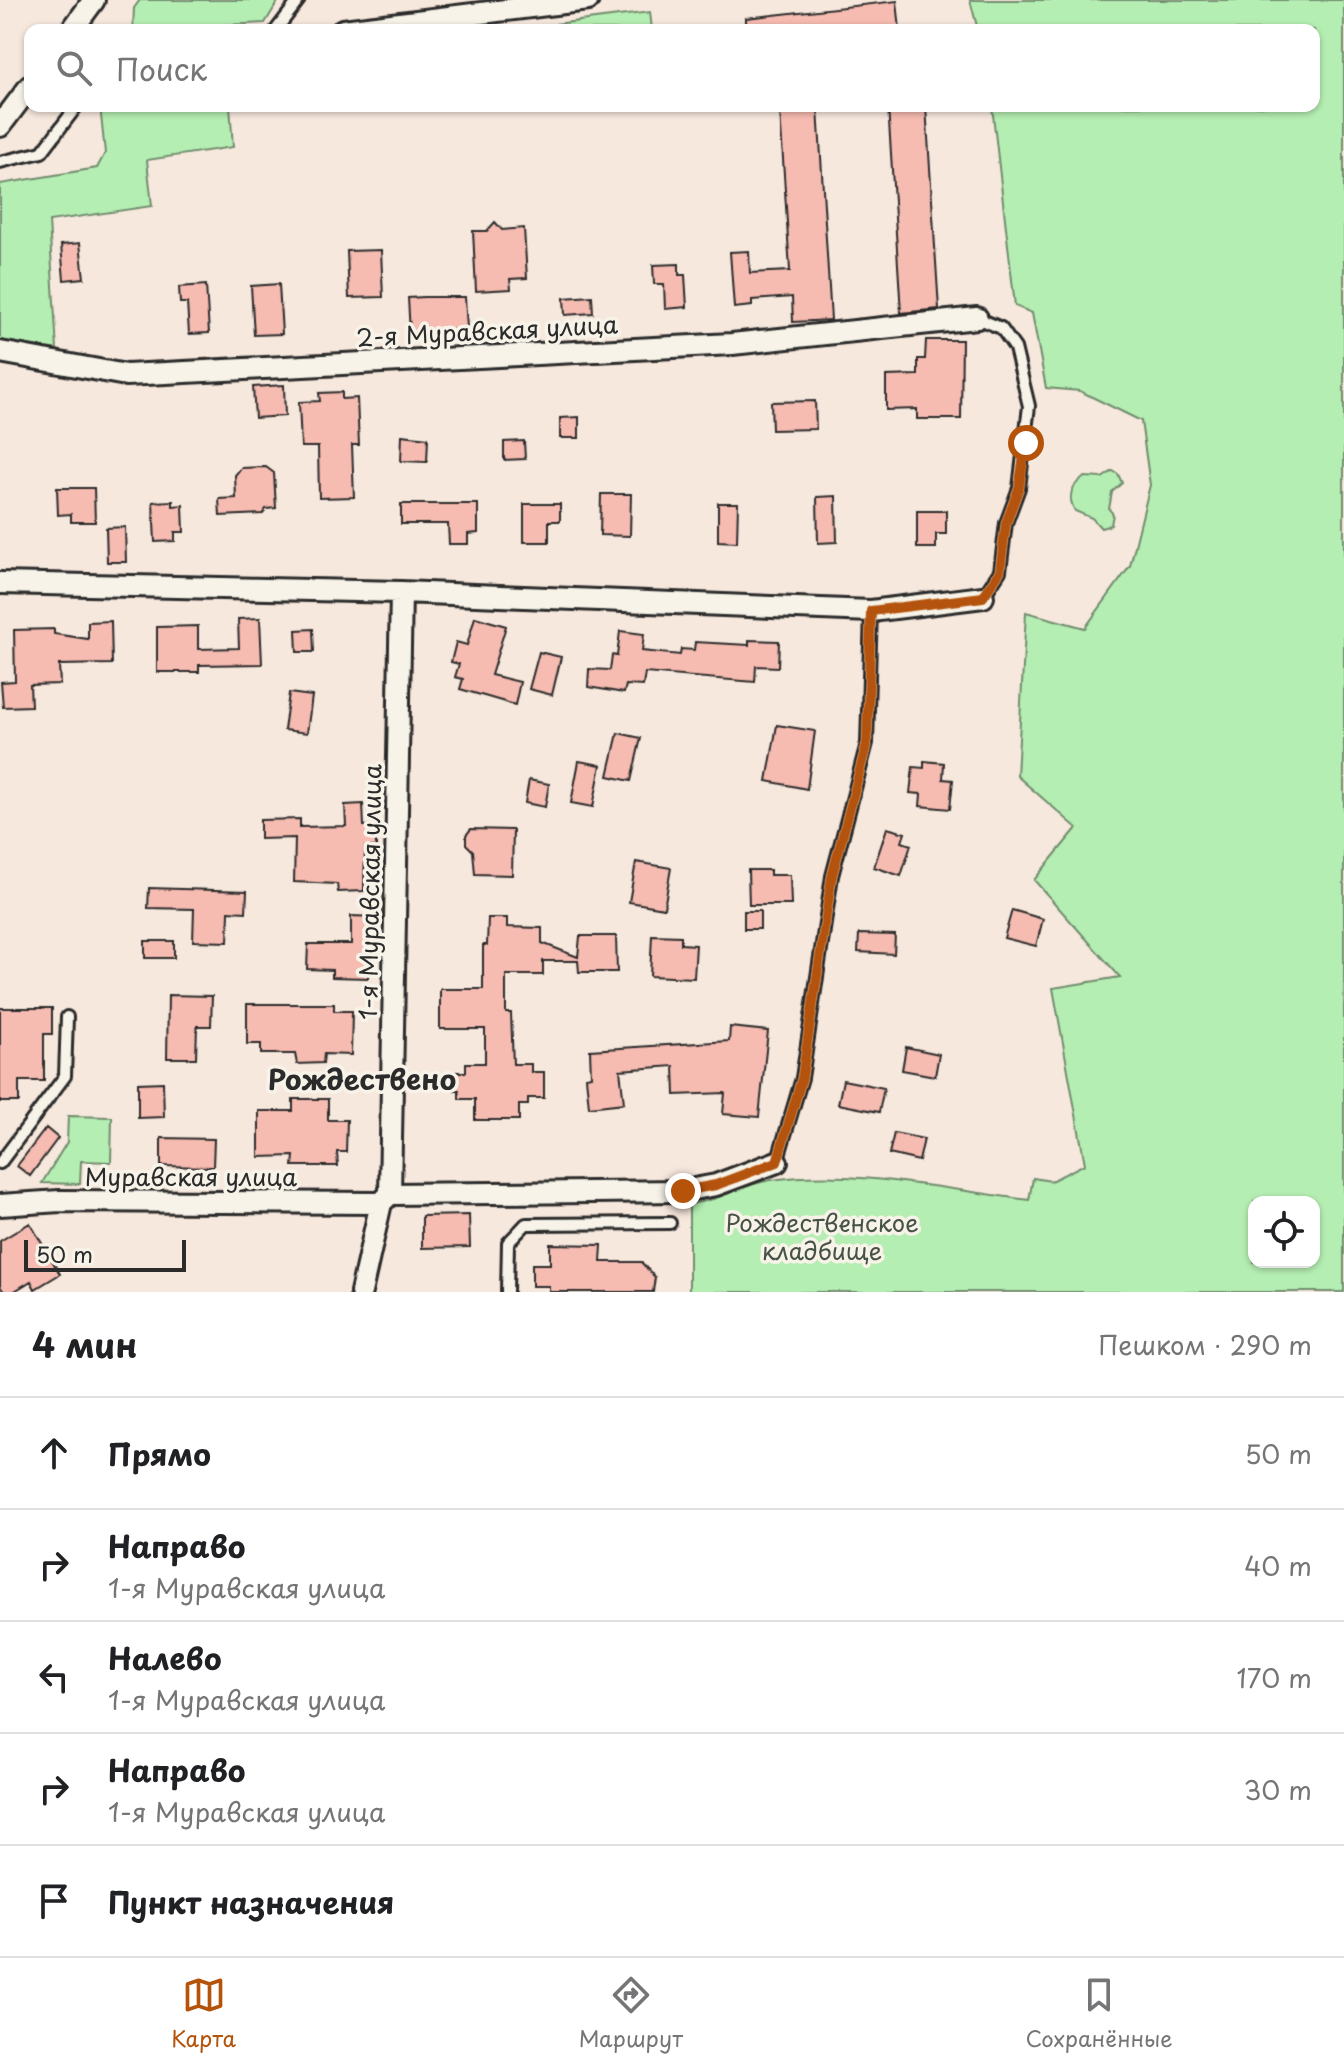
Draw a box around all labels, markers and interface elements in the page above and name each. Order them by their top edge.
search box [24,24,1320,112]
icon: search [52,46,96,90]
text: Поиск [116,46,207,91]
street label: 2-я Муравская улица [355,305,619,355]
route start [1008,425,1044,461]
street label: 1-я Муравская улица [349,764,389,1020]
district label: Рождествено [268,1057,456,1100]
street label: Муравская улица [85,1158,297,1194]
route end [665,1173,701,1209]
map controls [1248,1196,1320,1268]
button: locate [1248,1196,1320,1268]
park label: Рождественское кладбище [725,1204,919,1268]
scale bar [24,1236,186,1272]
text: 50 m [36,1237,93,1270]
text: 4 мин [32,1318,137,1370]
text: Пешком · 290 m [1098,1325,1312,1364]
icon: ahead [32,1431,76,1475]
text: Прямо [108,1431,211,1476]
text: 50 m [1245,1434,1312,1473]
text: Направо [108,1523,246,1568]
icon: right [32,1543,76,1587]
text: 40 m [1244,1546,1312,1585]
text: 1-я Муравская улица [108,1568,385,1607]
text: Налево [108,1635,222,1680]
icon: left [32,1655,76,1699]
text: 170 m [1237,1658,1312,1697]
text: 1-я Муравская улица [108,1680,385,1719]
text: Направо [108,1747,246,1792]
icon: right [32,1767,76,1811]
text: 30 m [1244,1770,1312,1809]
text: 1-я Муравская улица [108,1792,385,1831]
icon: arrive [32,1879,76,1923]
text: Пункт назначения [108,1879,394,1924]
tab: Карта [171,1973,236,2054]
tab: Маршрут [579,1973,683,2054]
tab: Сохранённые [1026,1973,1173,2054]

